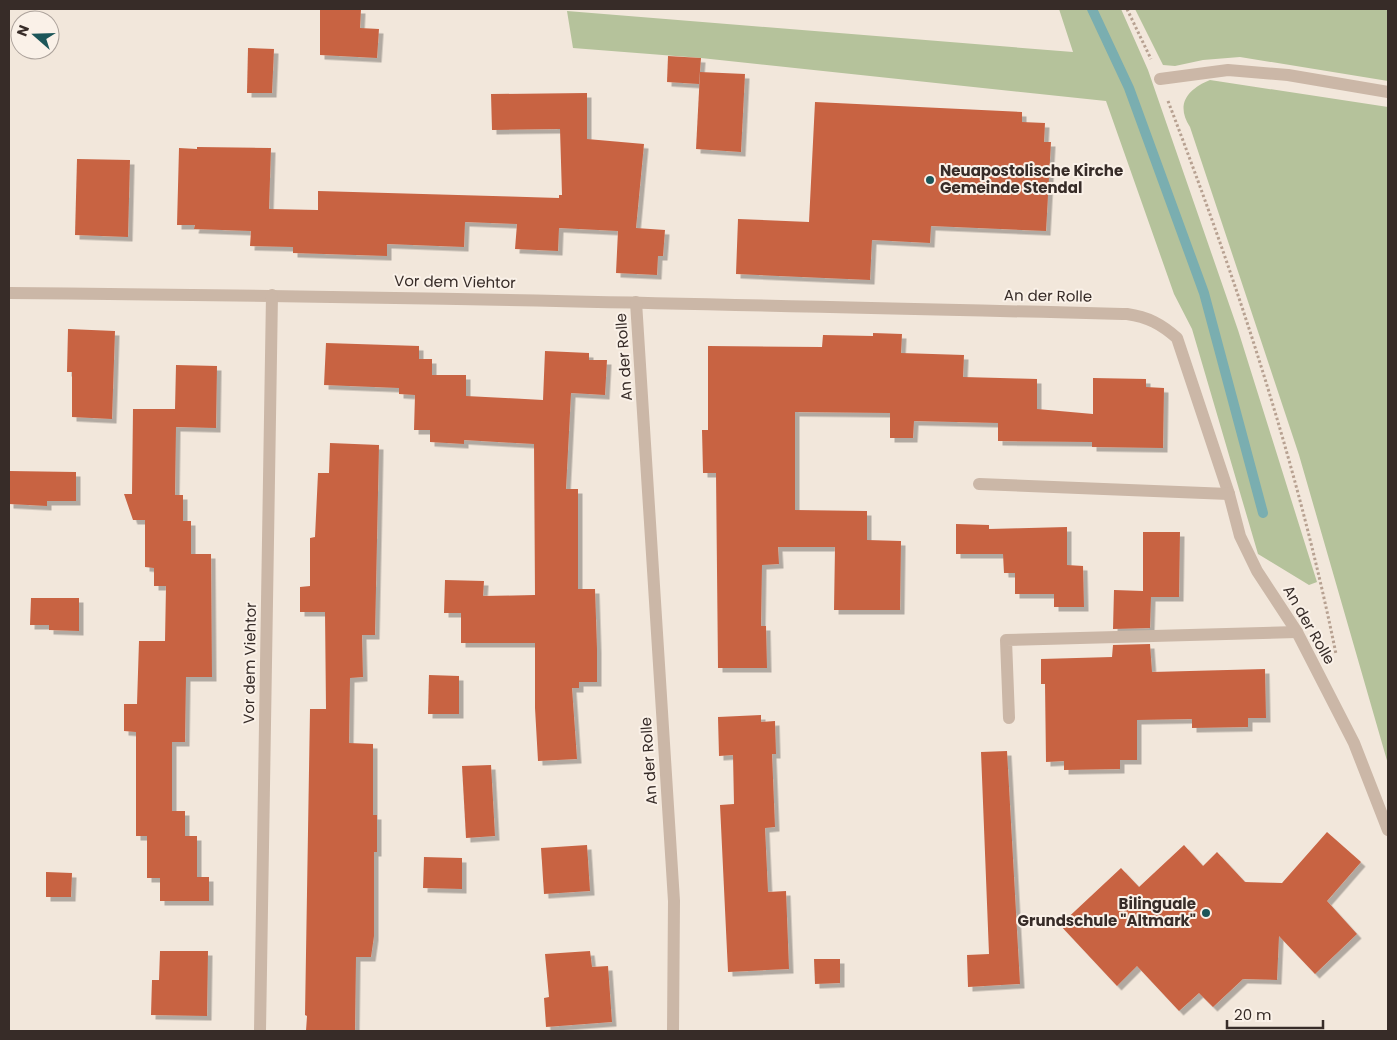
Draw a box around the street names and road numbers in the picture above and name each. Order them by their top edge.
street label: Vor dem Viehtor [394,270,516,293]
street label: An der Rolle [1004,284,1092,307]
street label: An der Rolle [610,312,637,402]
street label: An der Rolle [1278,581,1341,668]
street label: Vor dem Viehtor [238,602,261,724]
street label: An der Rolle [635,716,662,806]

